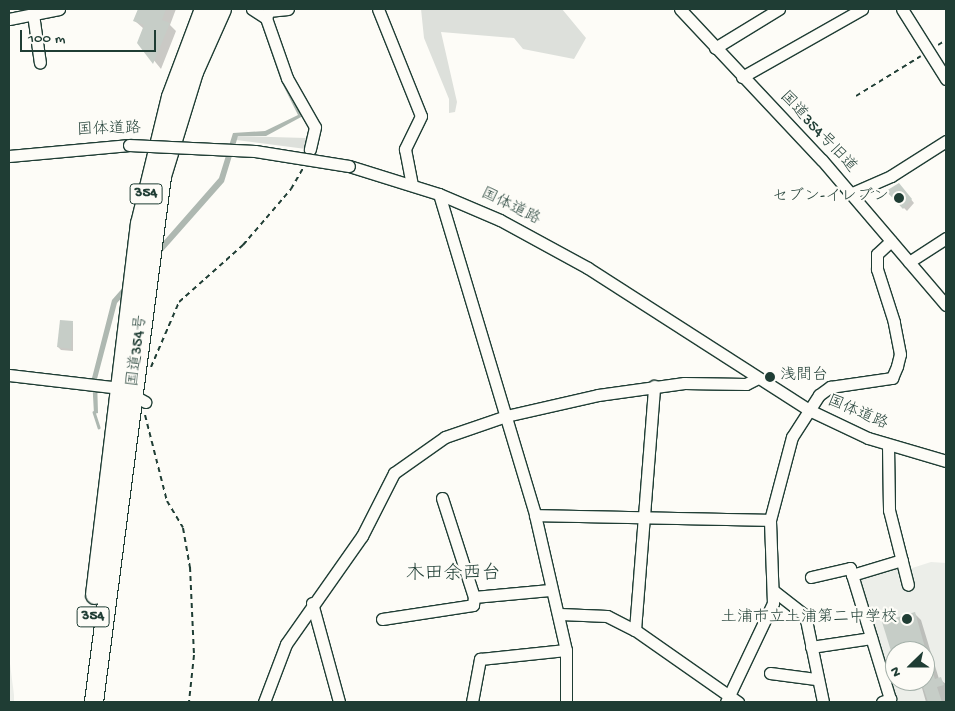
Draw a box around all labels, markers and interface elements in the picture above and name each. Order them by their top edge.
scale bar [22,20,159,52]
text: 100 m [28,30,65,48]
street label: 国道354号旧道 [774,88,860,178]
street label: 国体道路 [77,120,141,142]
road number: 354 [128,182,164,206]
street label: 国体道路 [477,185,543,231]
place label: セブン-イレブン [772,188,889,208]
marker: セブン-イレブン [893,192,905,204]
street label: 国道354号 [125,314,153,388]
place label: 浅間台 [780,367,828,387]
marker: 浅間台 [764,371,776,383]
street label: 国体道路 [824,393,890,435]
district label: 木田余西台 [406,564,500,586]
road number: 354 [76,604,110,630]
place label: 土浦市立土浦第二中学校 [721,609,897,629]
marker: 土浦市立土浦第二中学校 [901,613,913,625]
north arrow [885,641,935,691]
text: N [887,664,906,679]

